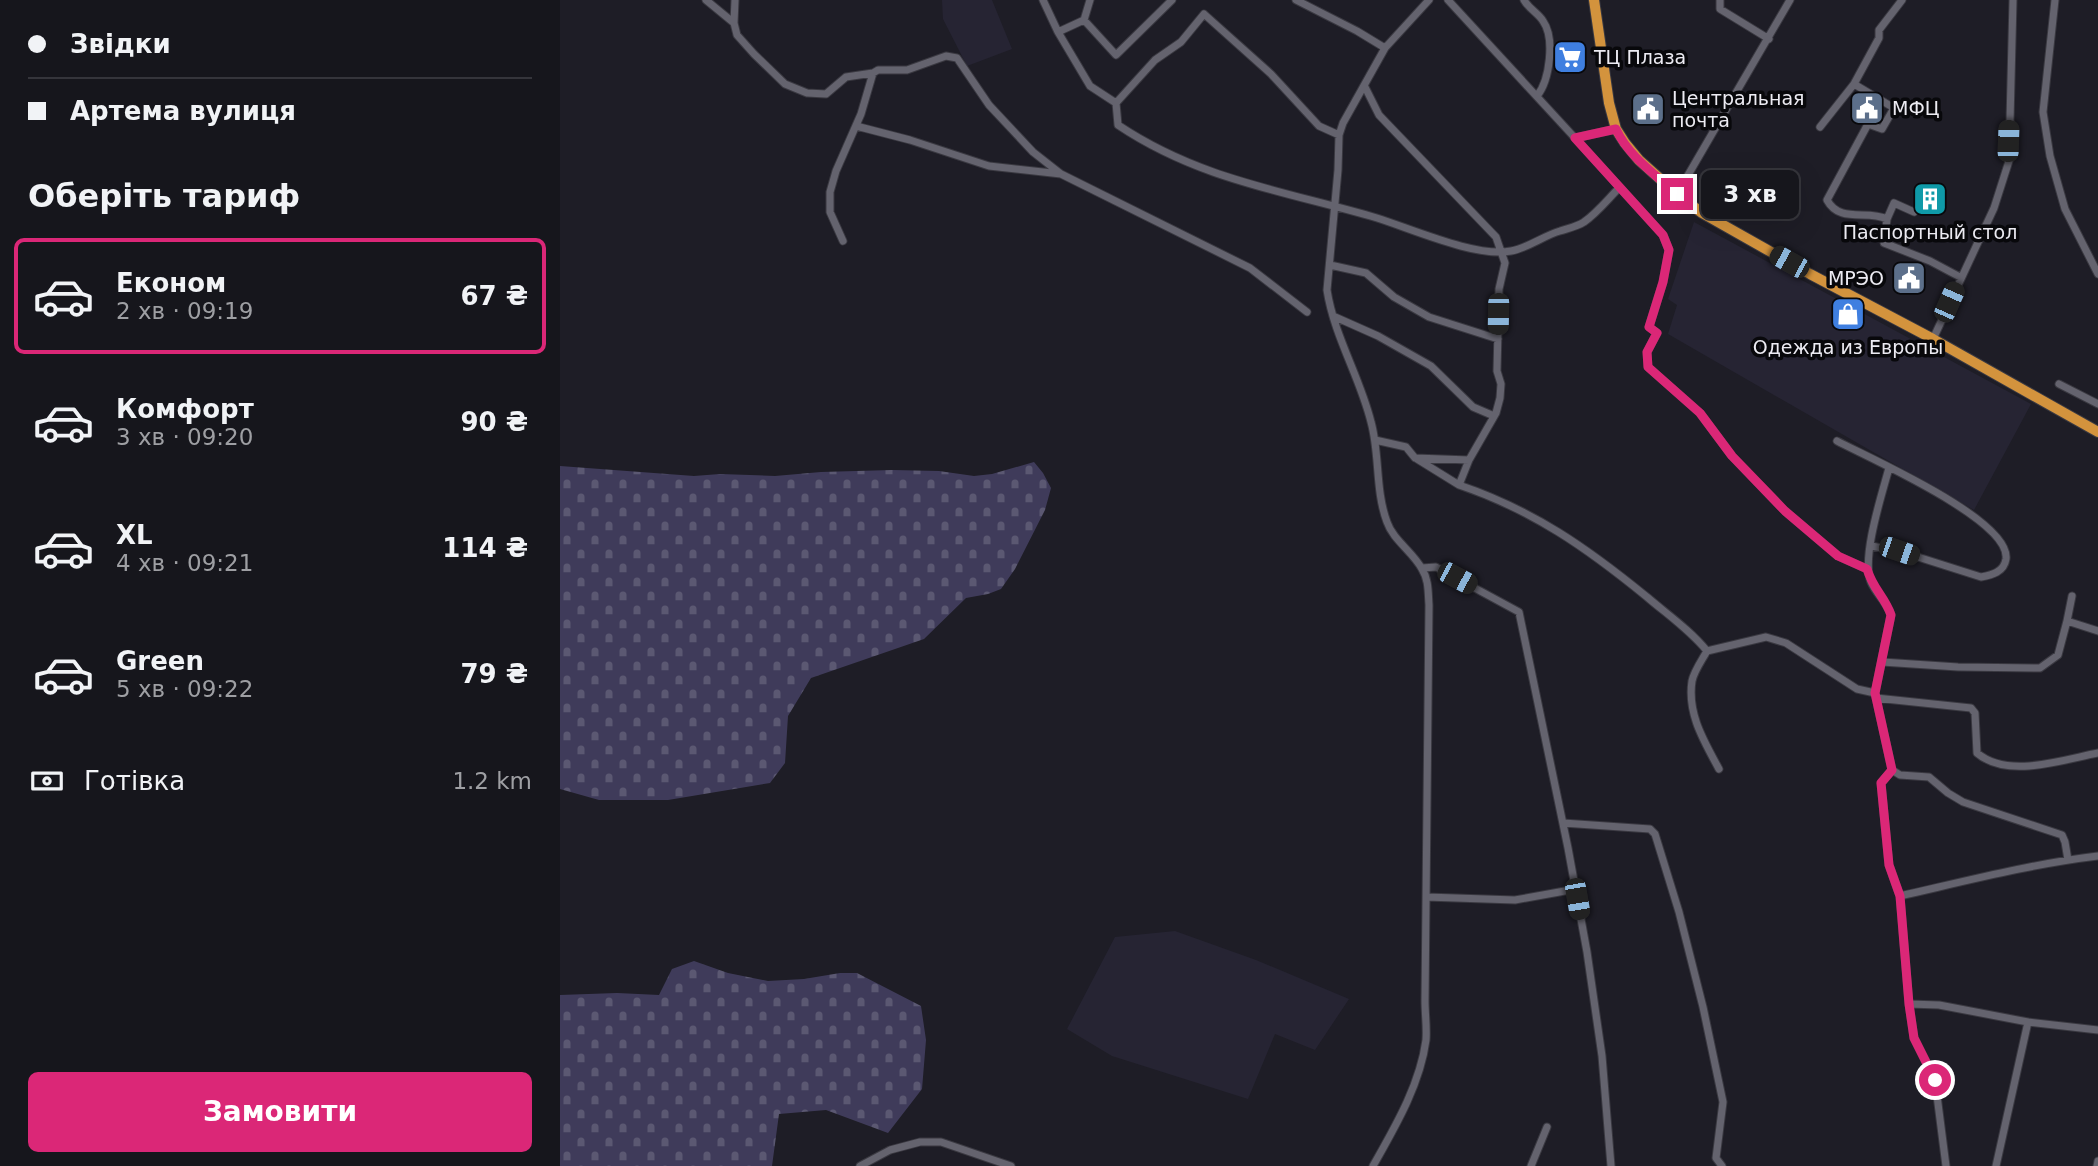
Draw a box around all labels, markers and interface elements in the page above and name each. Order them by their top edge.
text: Звідки [70,29,171,59]
supermarket icon: ТЦ Плаза [1551,38,1589,76]
place label: ТЦ Плаза [1593,46,1686,68]
place label: Центральная почта [1672,87,1804,131]
public building icon: МФЦ [1848,89,1886,127]
public building icon: Центральная почта [1629,90,1667,128]
text: Артема вулиця [70,96,296,126]
place label: МФЦ [1892,97,1940,119]
car [1997,120,2020,162]
callout: 3 хв [1702,170,1800,218]
text: Оберіть тариф [28,177,300,215]
route end [1661,178,1693,210]
building icon: Паспортный стол [1911,180,1949,218]
text: 3 хв [1723,181,1777,207]
place label: Паспортный стол [1843,221,2017,243]
car [1766,243,1813,281]
public building icon: МРЭО [1890,259,1928,297]
icon: car [32,265,95,328]
place label: МРЭО [1828,267,1884,289]
text: Економ [116,268,226,298]
car [1931,279,1968,325]
text: 67 ₴ [460,281,528,311]
car [1488,293,1509,335]
shop icon: Одежда из Европы [1829,295,1867,333]
text: 2 хв · 09:19 [116,298,253,324]
place label: Одежда из Европы [1753,336,1943,358]
icon: car [32,391,95,454]
text: Комфорт [116,394,254,424]
text: 90 ₴ [460,407,528,437]
text: 3 хв · 09:20 [116,424,253,450]
icon: car [32,517,95,580]
text: XL [116,520,153,550]
text: 114 ₴ [442,533,528,563]
car [1876,534,1923,568]
text: 4 хв · 09:21 [116,550,253,576]
car [1434,559,1481,597]
icon: car [32,643,95,706]
text: Green [116,646,204,676]
text: 79 ₴ [460,659,528,689]
text: 5 хв · 09:22 [116,676,253,702]
icon: cash [28,762,66,800]
text: Готівка [84,766,185,796]
text: 1.2 km [452,768,532,794]
car [1564,876,1591,922]
route start [1919,1064,1951,1096]
button: Замовити [28,1072,532,1152]

